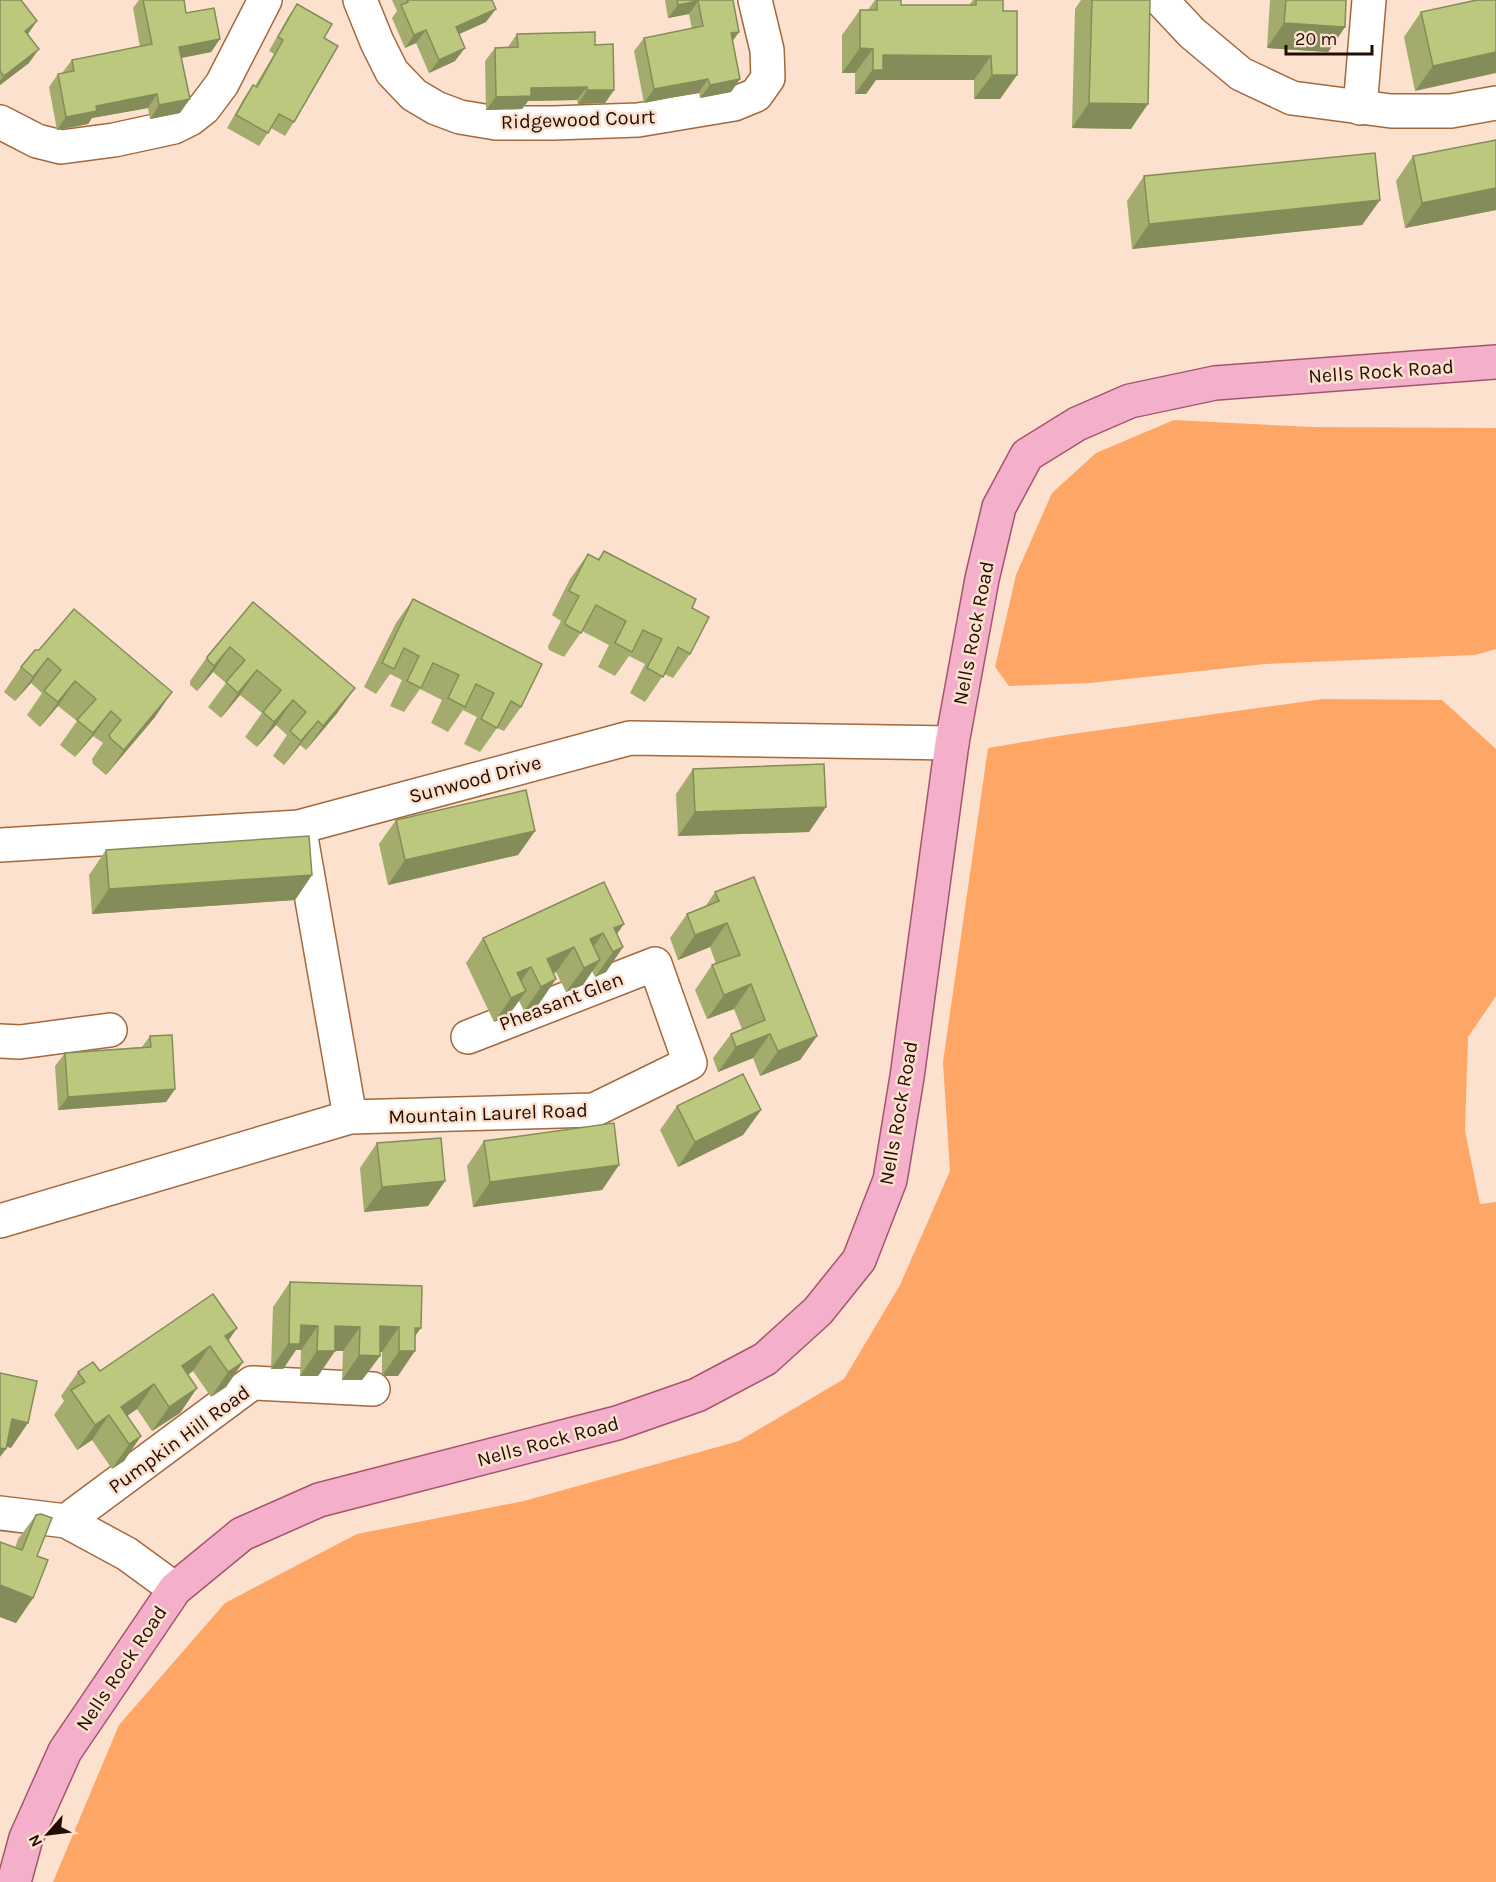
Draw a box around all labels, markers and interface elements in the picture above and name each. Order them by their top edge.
scale bar [1286,18,1372,56]
text: 20 m [1295,28,1337,50]
street label: Ridgewood Court [500,105,656,134]
street label: Nells Rock Road [1307,355,1455,388]
street label: Nells Rock Road [948,559,999,707]
street label: Sunwood Drive [407,751,544,808]
street label: Pheasant Glen [496,967,627,1036]
street label: Nells Rock Road [874,1039,922,1187]
street label: Mountain Laurel Road [388,1099,588,1128]
street label: Pumpkin Hill Road [104,1380,254,1498]
street label: Nells Rock Road [475,1411,622,1471]
street label: Nells Rock Road [71,1601,172,1735]
north arrow [18,1804,78,1864]
text: N [24,1831,46,1850]

